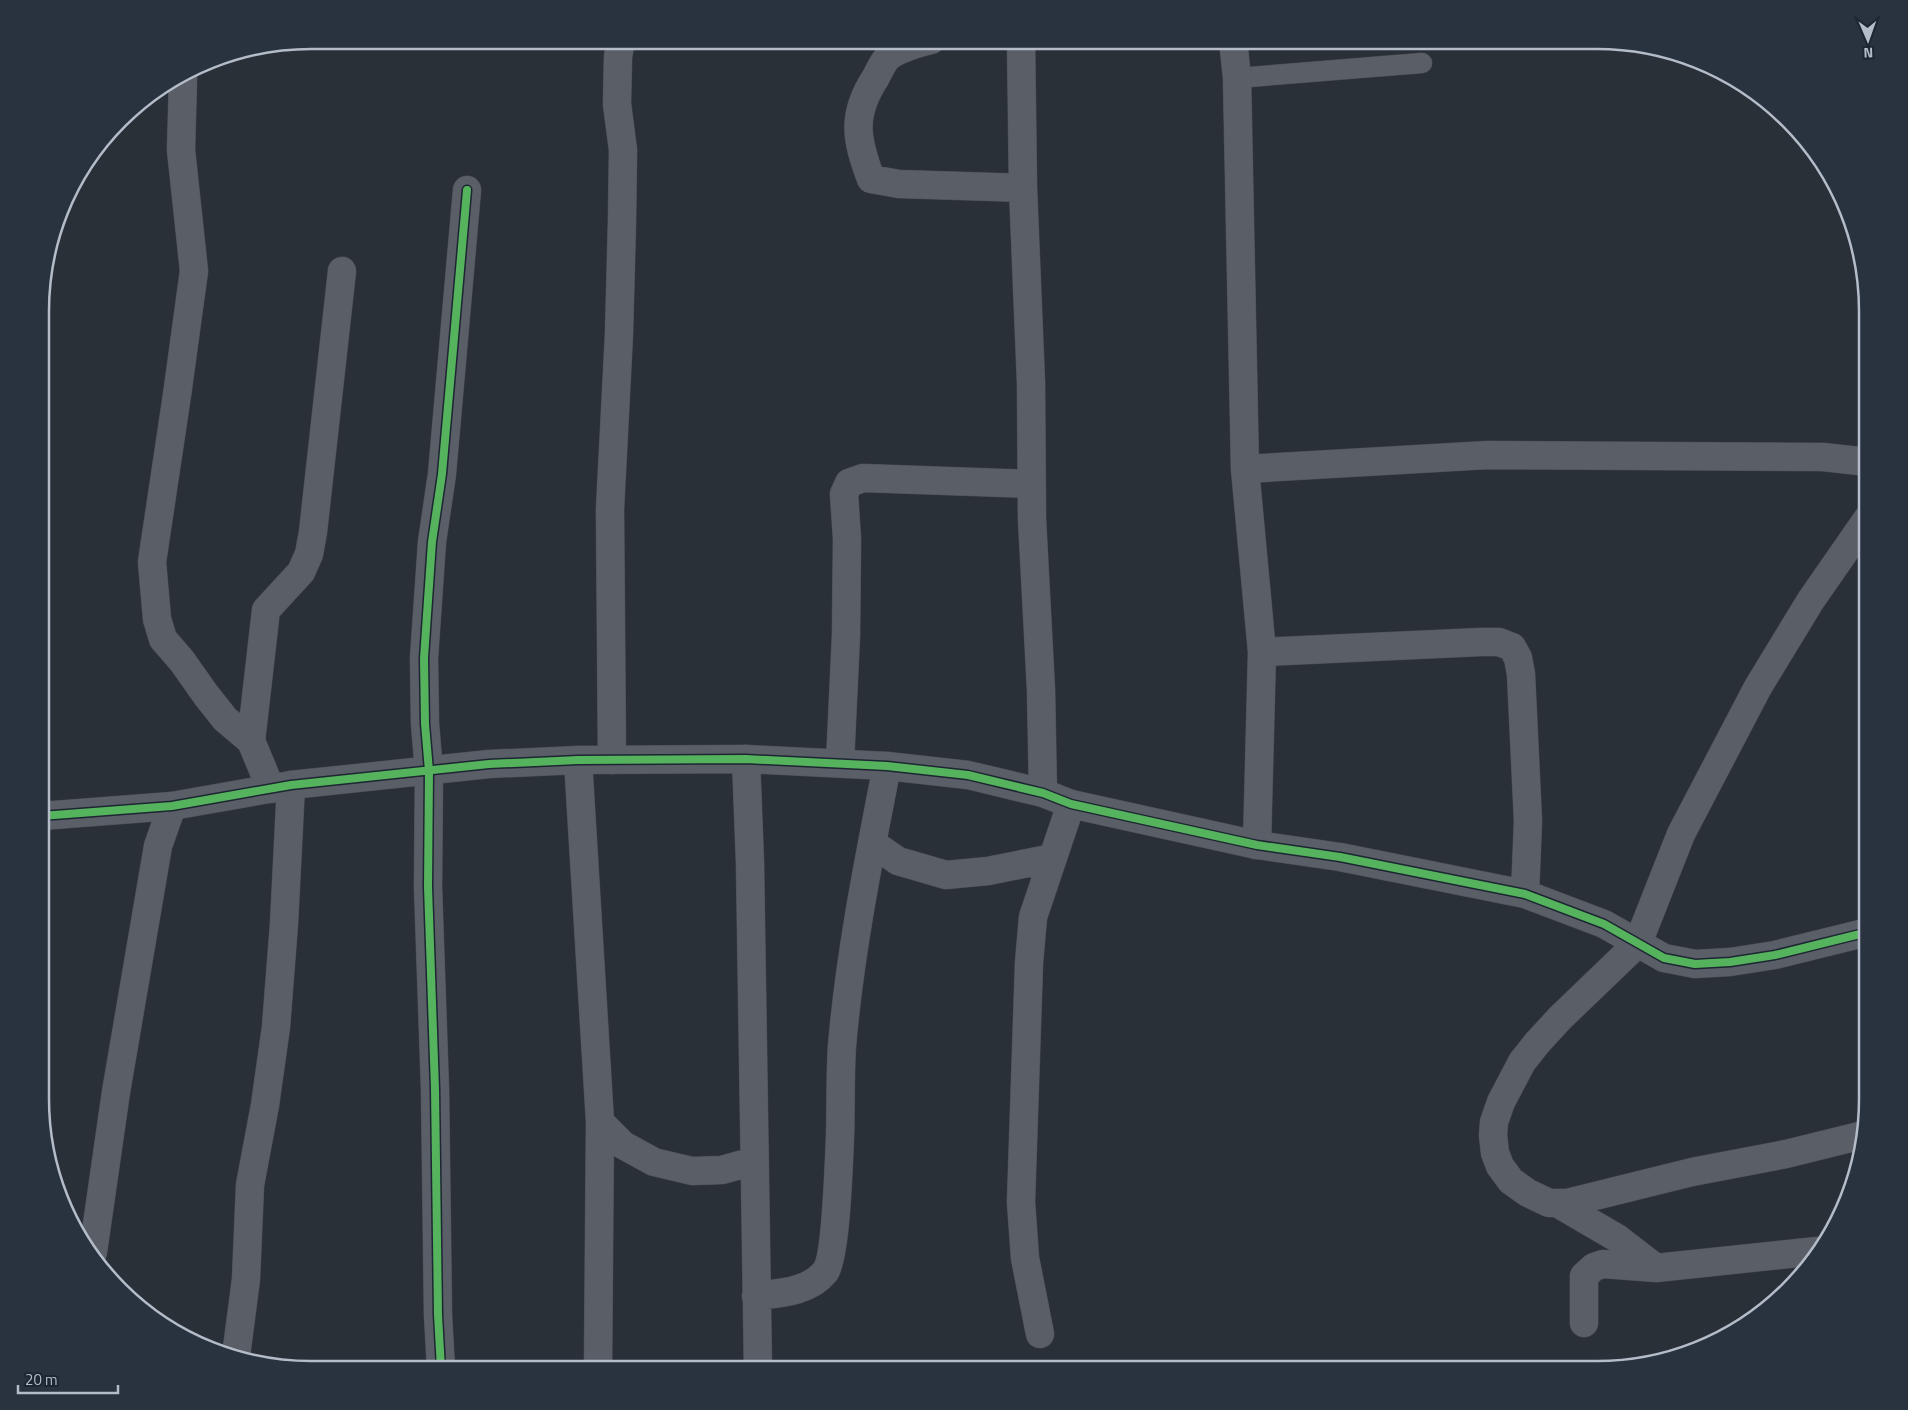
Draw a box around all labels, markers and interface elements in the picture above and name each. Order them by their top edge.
north arrow [1843,15,1893,65]
text: N [1863,43,1874,64]
scale bar [18,1362,118,1394]
text: 20 m [25,1368,58,1391]

